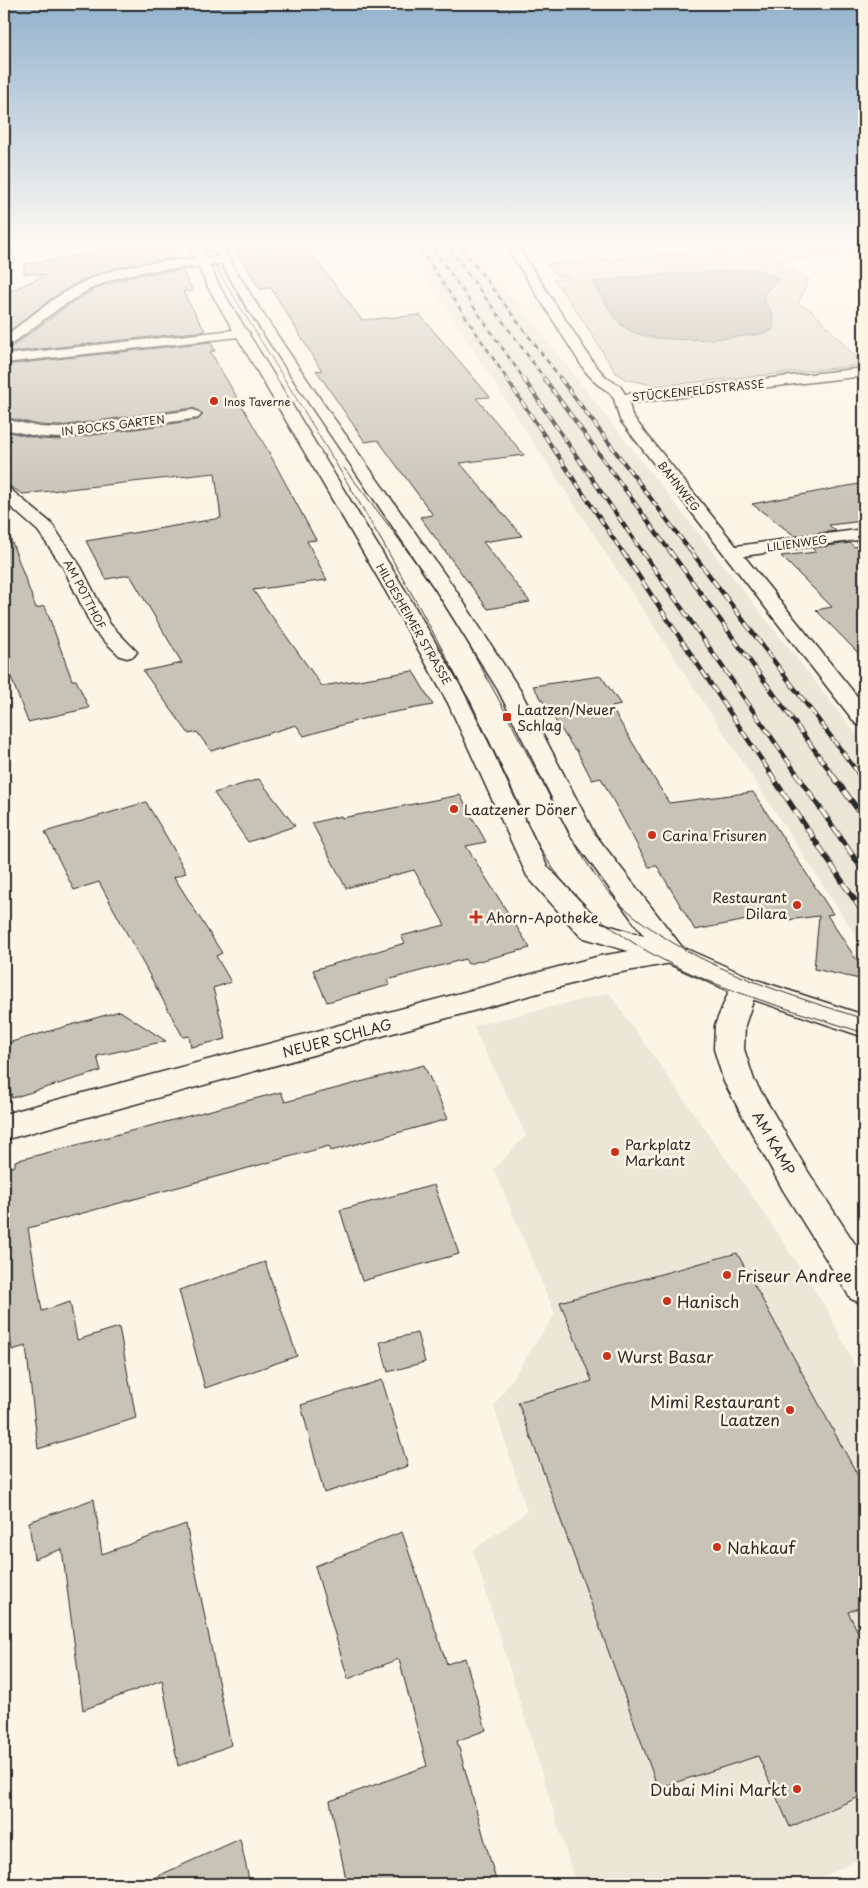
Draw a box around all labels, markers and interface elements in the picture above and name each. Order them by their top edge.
street label: STÜCKENFELDSTRASSE [631,375,765,405]
place label: Inos Taverne [224,393,291,410]
marker: Inos Taverne [208,395,220,407]
street label: IN BOCKS GARTEN [60,410,166,440]
street label: BAHNWEG [654,457,704,515]
street label: LILIENWEG [766,530,828,556]
street label: AM POTTHOF [60,556,110,632]
street label: HILDESHEIMER STRASSE [372,560,456,688]
place label: Laatzen/Neuer Schlag [517,699,616,736]
marker: Laatzen/Neuer Schlag [501,711,513,723]
place label: Laatzener Döner [464,799,578,820]
marker: Laatzener Döner [448,803,460,815]
place label: Carina Frisuren [662,825,767,846]
marker: Carina Frisuren [646,829,658,841]
place label: Restaurant Dilara [712,887,787,924]
marker: Restaurant Dilara [791,899,803,911]
place label: Ahorn-Apotheke [486,907,599,928]
marker: Ahorn-Apotheke [470,911,482,923]
street label: NEUER SCHLAG [280,1013,394,1063]
street label: AM KAMP [747,1107,801,1179]
place label: Parkplatz Markant [625,1134,691,1171]
marker: Parkplatz Markant [609,1146,621,1158]
place label: Friseur Andree [737,1263,852,1287]
marker: Friseur Andree [721,1269,733,1281]
place label: Hanisch [677,1289,739,1313]
marker: Hanisch [661,1295,673,1307]
place label: Wurst Basar [617,1344,714,1368]
marker: Wurst Basar [601,1350,613,1362]
place label: Mimi Restaurant Laatzen [650,1389,780,1431]
marker: Mimi Restaurant Laatzen [784,1404,796,1416]
place label: Nahkauf [727,1535,796,1559]
marker: Nahkauf [711,1541,723,1553]
place label: Dubai Mini Markt [650,1777,787,1801]
marker: Dubai Mini Markt [791,1783,803,1795]

